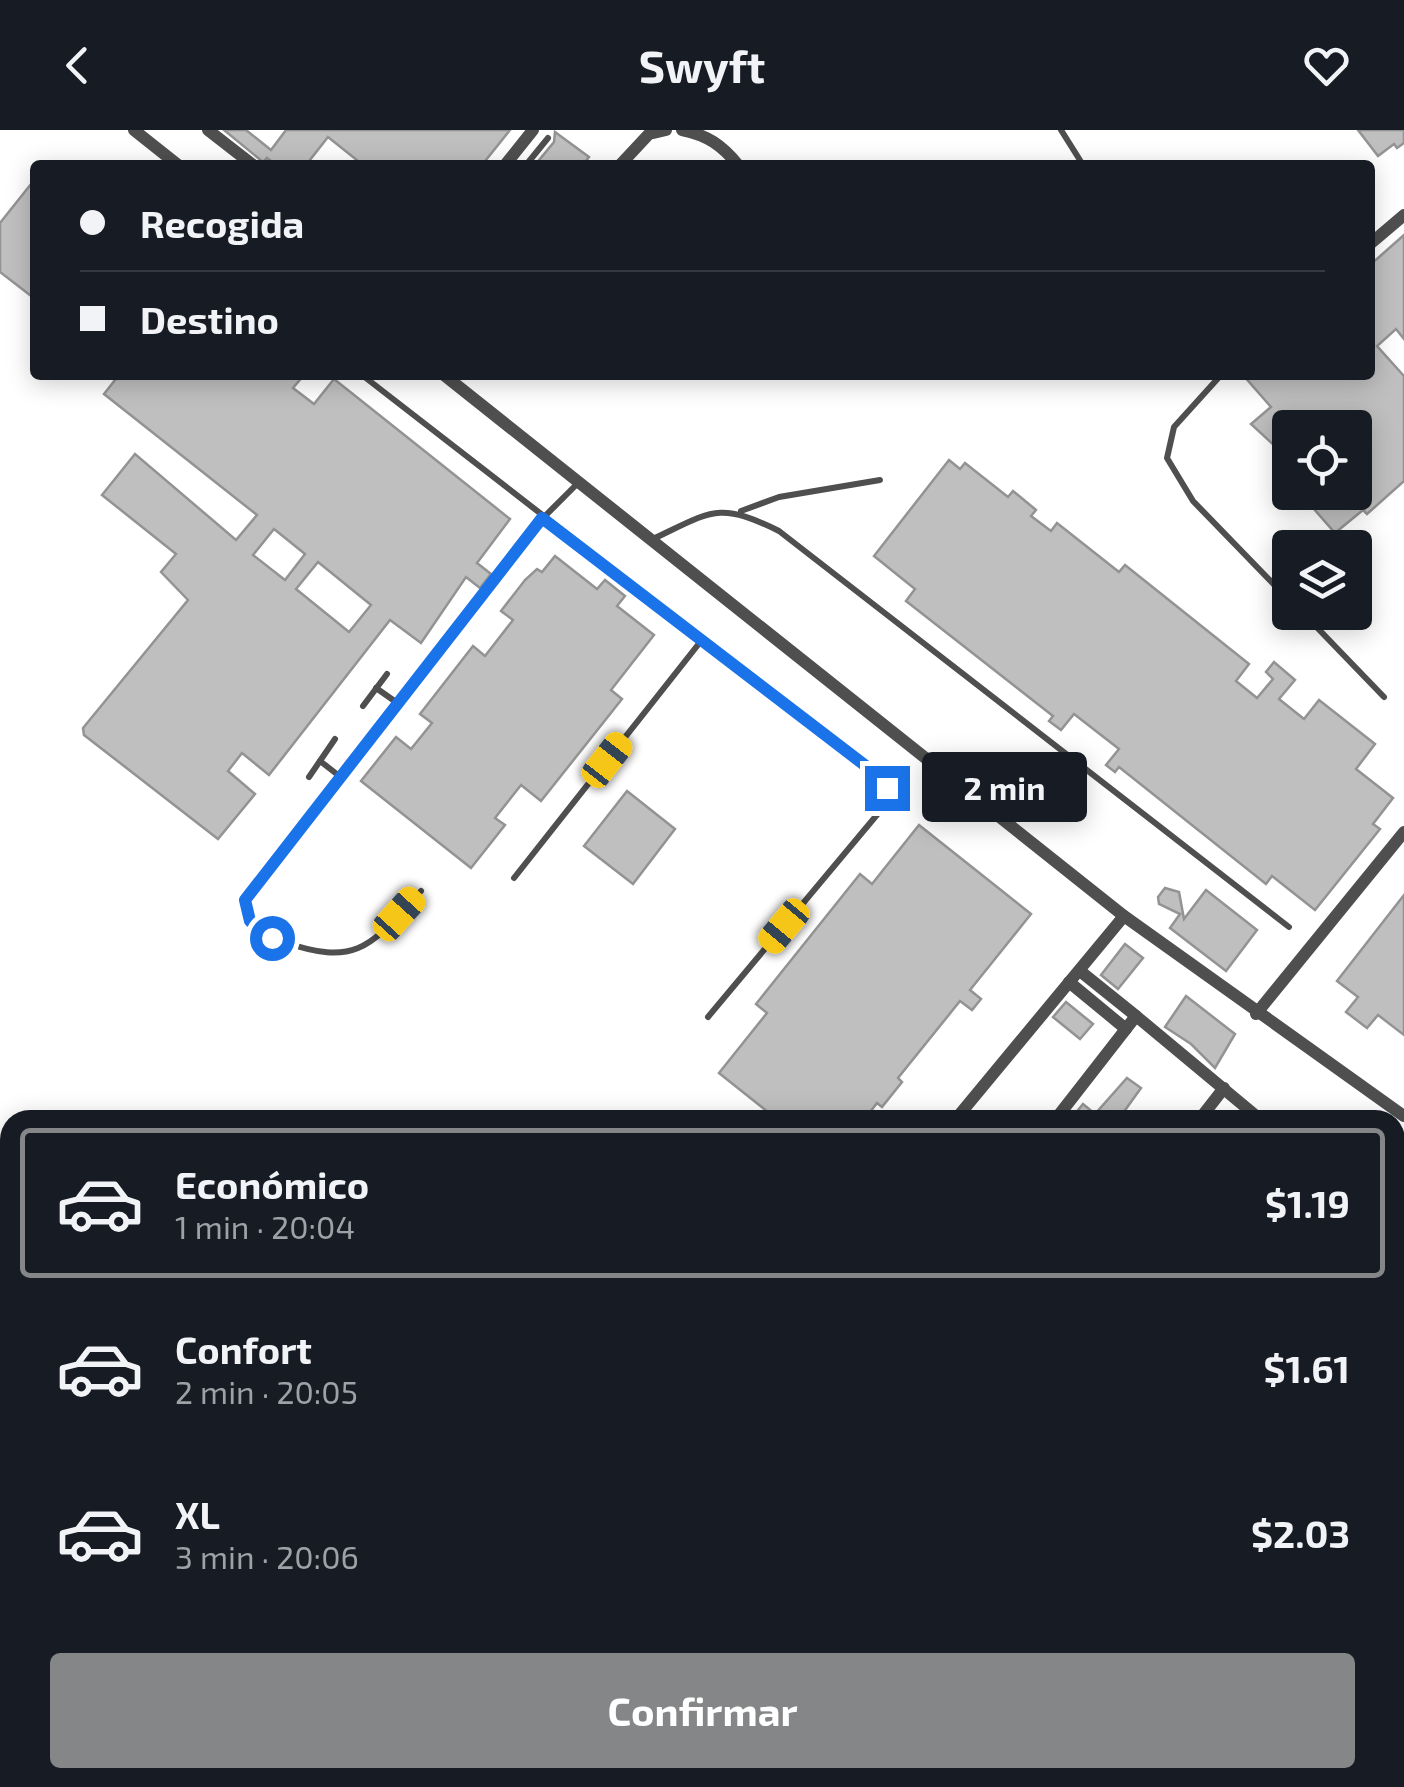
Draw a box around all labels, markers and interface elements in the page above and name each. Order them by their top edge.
icon: back [50,38,105,93]
text: Swyft [639,38,765,92]
icon: heart [1299,38,1354,93]
text: Recogida [140,200,304,246]
text: Destino [140,296,279,342]
map controls [1272,410,1372,630]
button: locate [1272,410,1372,510]
button: layers [1272,530,1372,630]
car [577,727,637,793]
callout: 2 min [922,753,1087,823]
route end [865,766,910,811]
text: 2 min [964,768,1045,806]
car [368,882,430,946]
car [753,893,815,959]
route start [250,916,295,961]
icon: car [55,1158,145,1248]
text: Económico [175,1161,369,1207]
text: $1.19 [1265,1180,1350,1226]
text: 1 min · 20:04 [175,1207,355,1245]
icon: car [55,1323,145,1413]
text: Confort [175,1326,312,1372]
text: $1.61 [1263,1345,1350,1391]
text: 2 min · 20:05 [175,1372,358,1410]
icon: car [55,1488,145,1578]
text: XL [175,1491,220,1537]
text: $2.03 [1251,1510,1350,1556]
text: 3 min · 20:06 [175,1537,359,1575]
button: Confirmar [50,1653,1355,1768]

